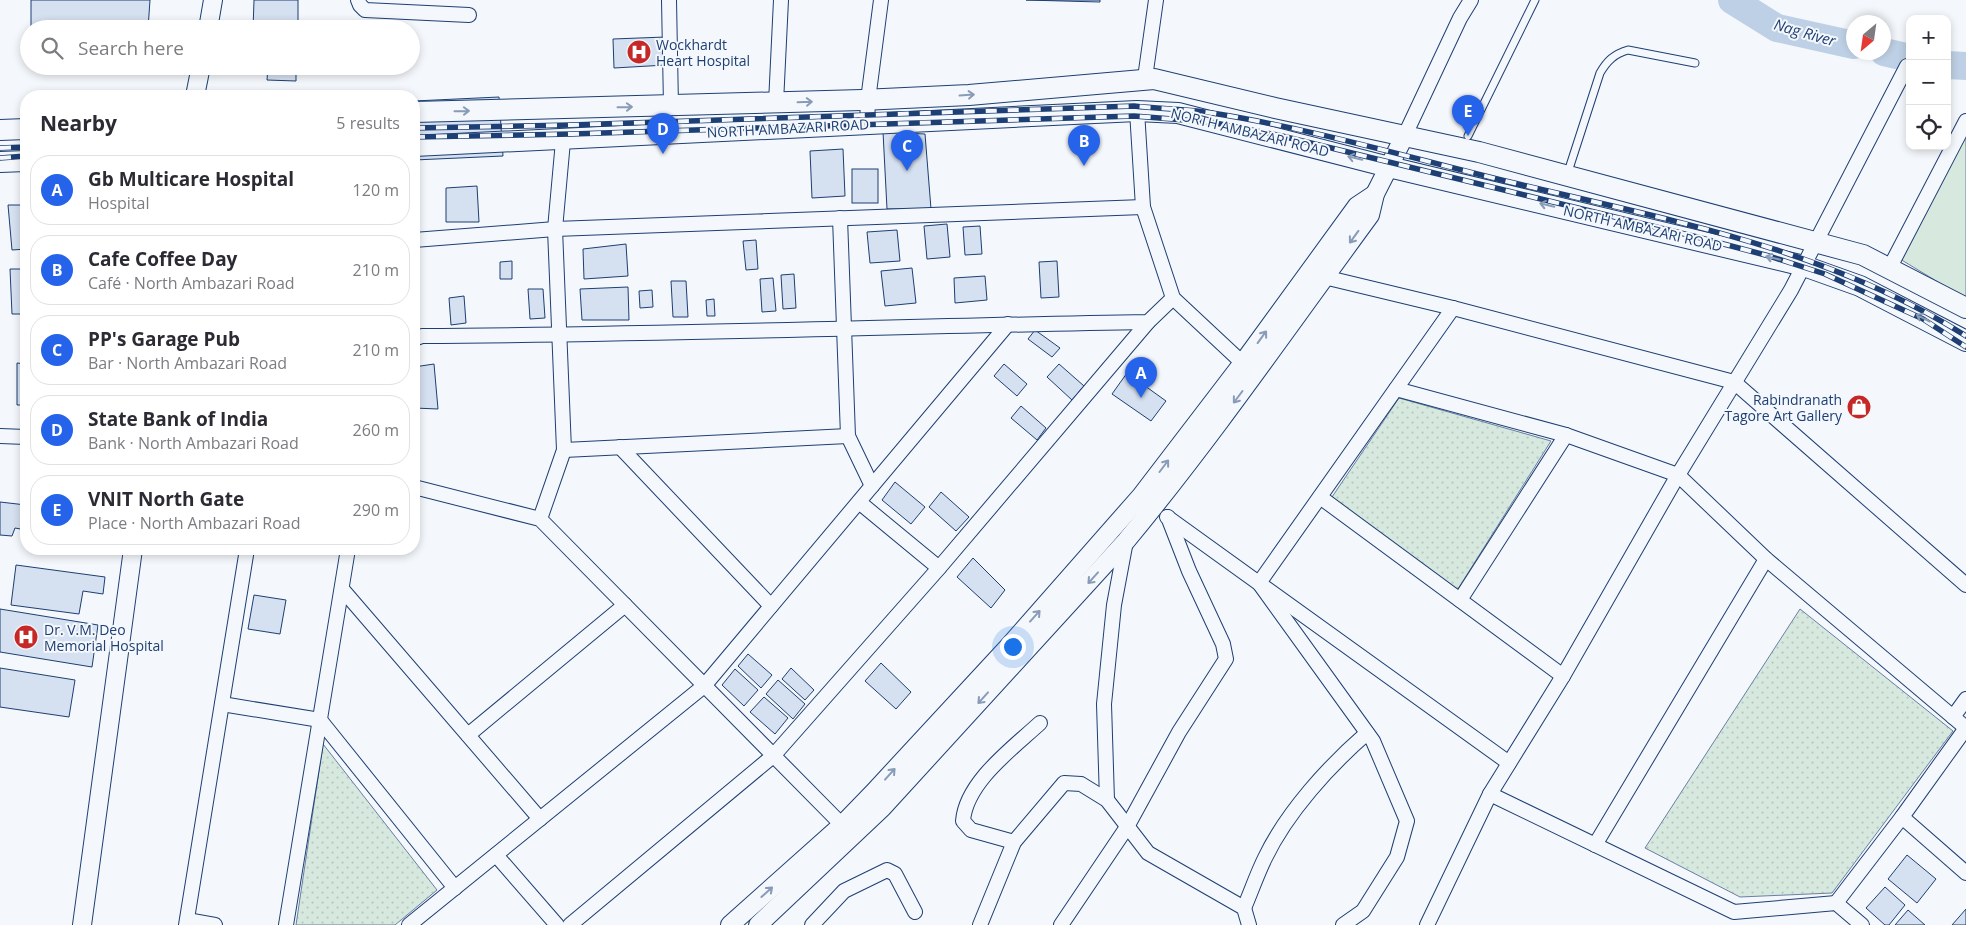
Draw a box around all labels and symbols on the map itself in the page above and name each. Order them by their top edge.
water label: Nag River [1772,14,1839,51]
north arrow [1846,15,1891,60]
place label: Wockhardt Heart Hospital [656,35,750,70]
hospital icon: Wockhardt Heart Hospital [626,39,652,65]
one-way arrow [959,91,975,100]
pin: E [1452,95,1484,136]
one-way arrow [796,97,813,107]
one-way arrow [616,102,633,112]
street label: NORTH AMBAZARI ROAD [1169,103,1331,161]
one-way arrow [454,106,470,116]
pin: D [647,113,679,154]
street label: NORTH AMBAZARI ROAD [706,114,870,142]
pin: B [1068,125,1100,166]
pin: C [891,130,923,171]
one-way arrow [1347,153,1363,162]
one-way arrow [1539,200,1555,209]
street label: NORTH AMBAZARI ROAD [1562,200,1724,256]
one-way arrow [1349,230,1359,244]
one-way arrow [1765,253,1781,262]
one-way arrow [1916,313,1931,323]
one-way arrow [1257,330,1267,344]
pin: A [1125,357,1157,398]
one-way arrow [1233,390,1243,404]
place label: Rabindranath Tagore Art Gallery [1724,390,1843,425]
shop icon: Rabindranath Tagore Art Gallery [1846,394,1872,420]
one-way arrow [1159,459,1169,473]
one-way arrow [1087,571,1098,584]
one-way arrow [1029,609,1041,622]
place label: Dr. V.M. Deo Memorial Hospital [44,620,164,655]
hospital icon: Dr. V.M. Deo Memorial Hospital [13,624,39,650]
your location [1000,634,1026,660]
one-way arrow [977,691,989,704]
one-way arrow [884,768,896,781]
one-way arrow [760,887,773,898]

